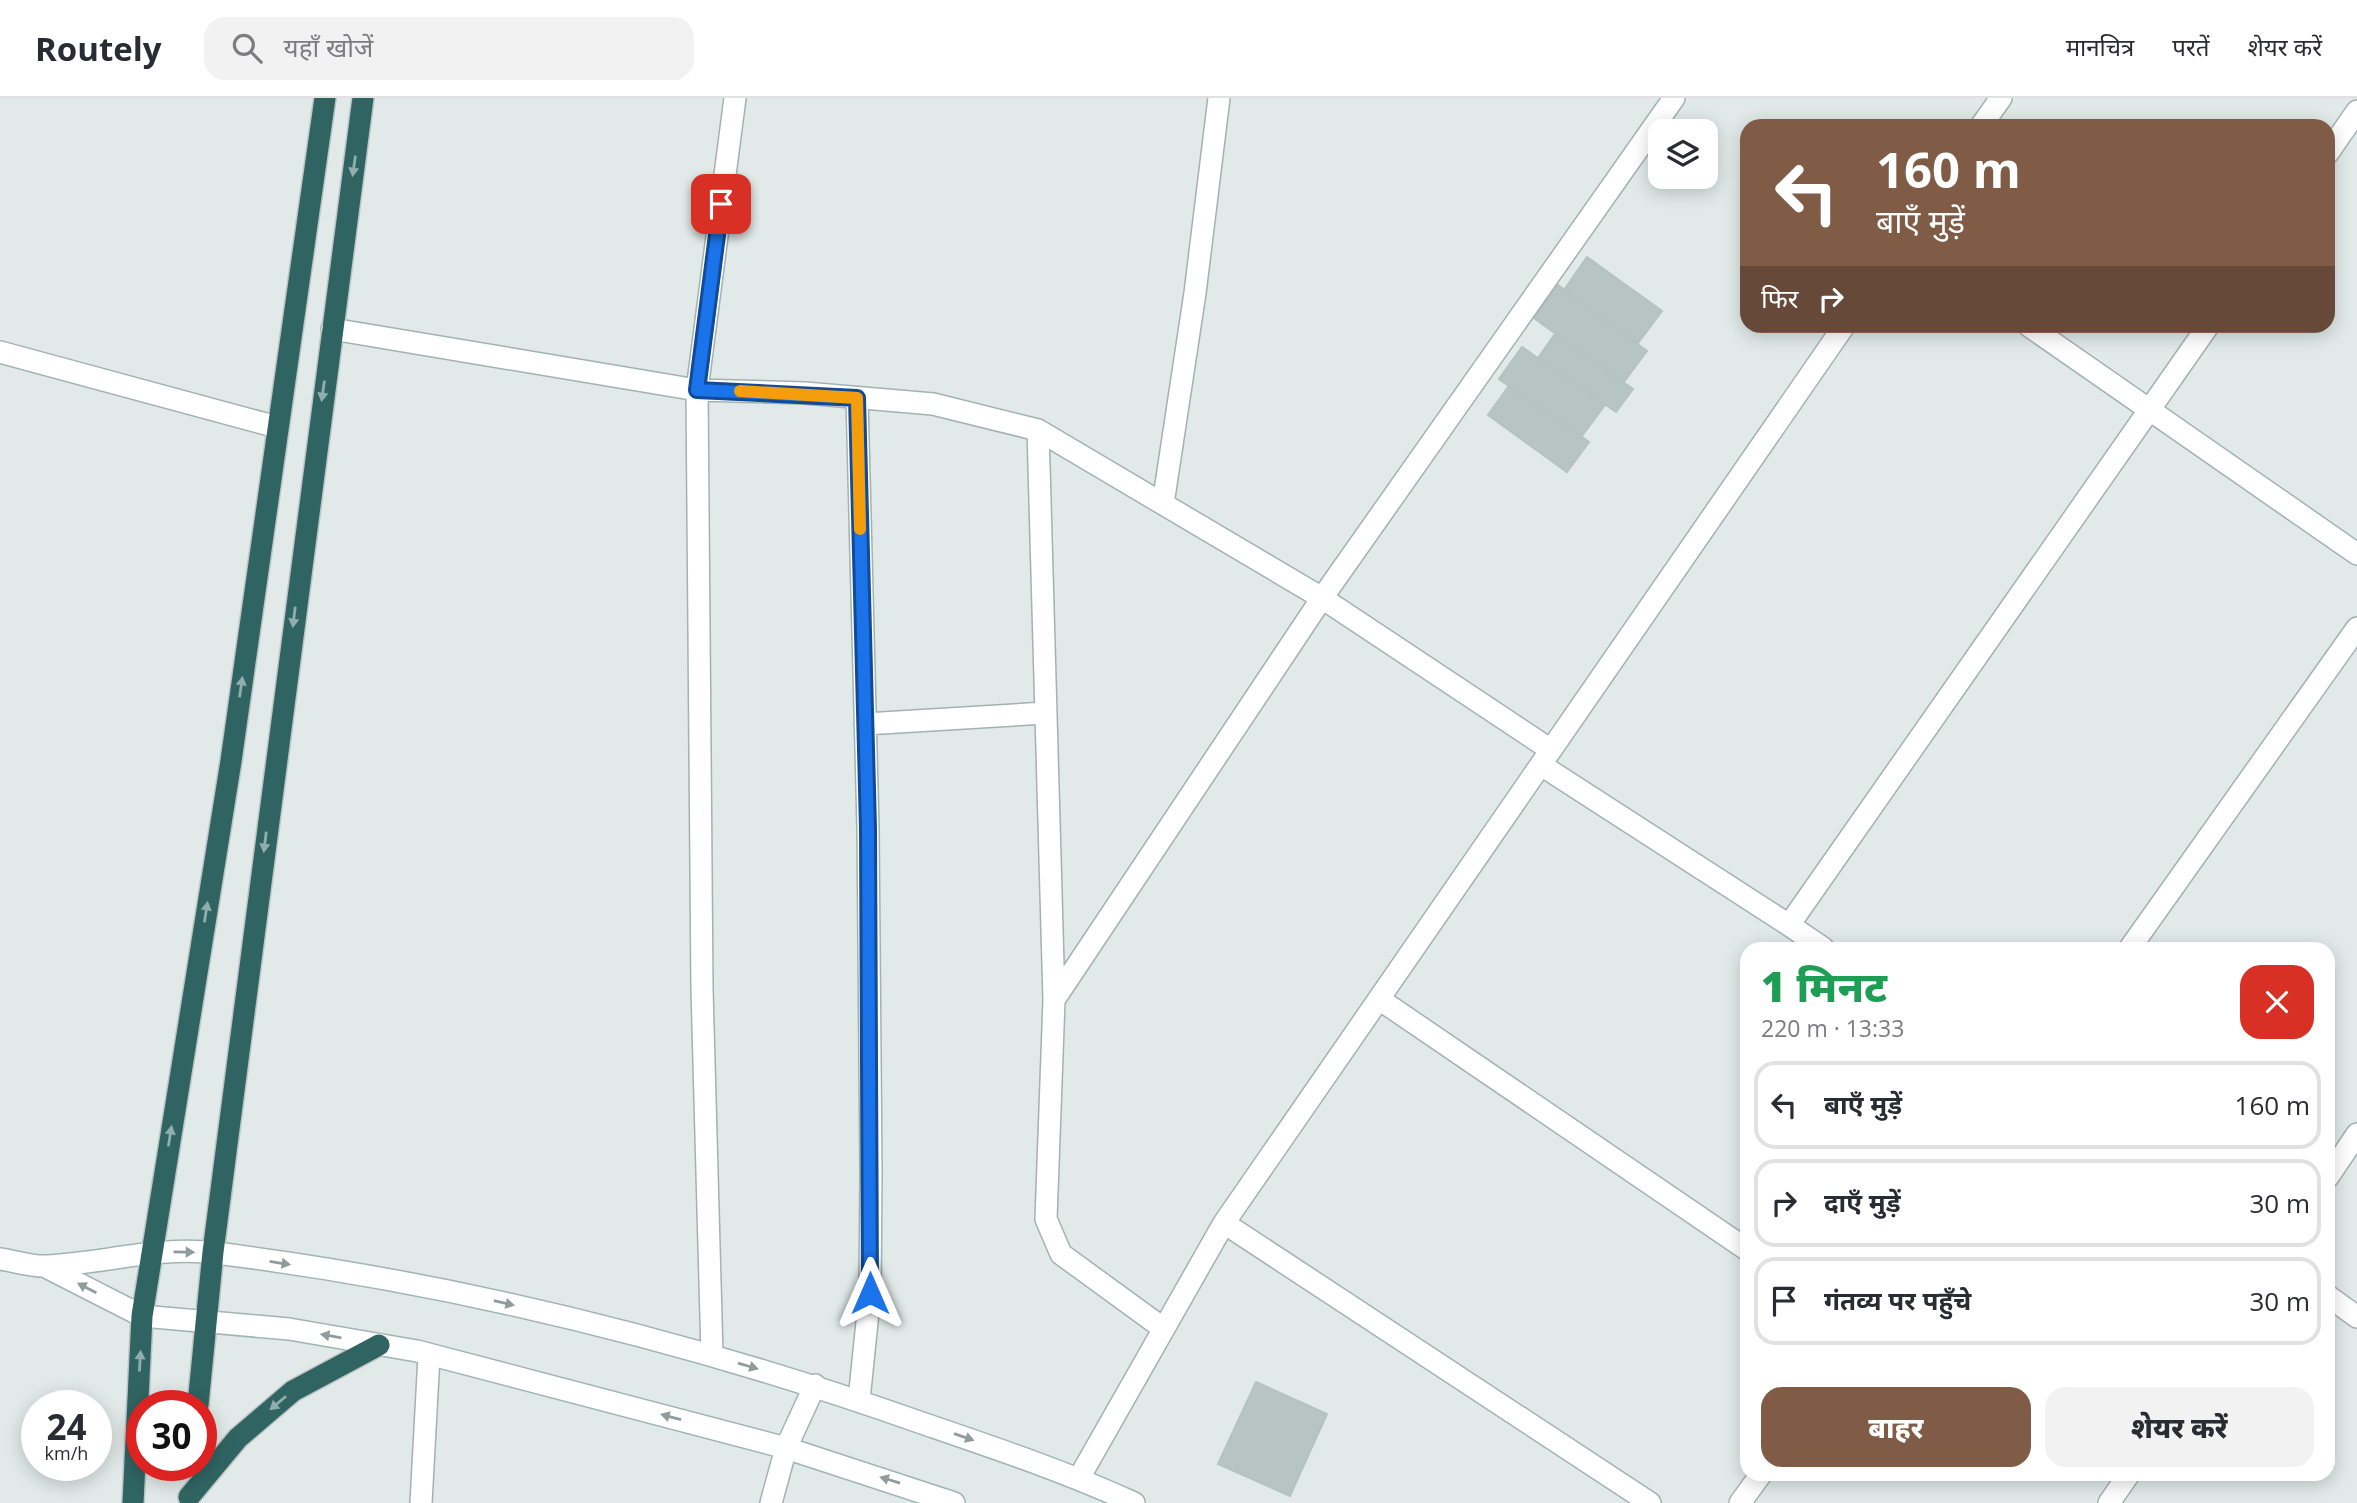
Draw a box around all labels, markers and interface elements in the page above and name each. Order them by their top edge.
search box [204,17,694,80]
text: Routely [35,26,162,71]
icon: search [228,29,266,67]
text: यहाँ खोजें [284,29,373,65]
text: मानचित्र [2066,30,2134,63]
text: परतें [2172,30,2209,63]
text: शेयर करें [2247,30,2322,63]
map controls [1648,119,1718,189]
button: layers [1648,119,1718,189]
text: 160 m [1876,136,2021,202]
icon: left [1761,147,1852,238]
one-way arrow [348,155,359,177]
pin [691,174,751,234]
icon: arrive [702,185,740,223]
text: बाएँ मुड़ें [1876,199,1965,242]
text: फिर [1761,280,1798,316]
icon: right [1812,280,1850,318]
one-way arrow [317,380,328,402]
one-way arrow [288,606,299,628]
one-way arrow [236,676,247,698]
one-way arrow [260,832,271,854]
one-way arrow [201,900,212,922]
text: 1 मिनट [1761,957,1887,1014]
button: close [2240,965,2314,1039]
text: 220 m · 13:33 [1761,1012,1904,1044]
icon: left [1765,1086,1803,1124]
text: बाएँ मुड़ें [1824,1086,1902,1122]
text: 160 m [2235,1087,2310,1123]
one-way arrow [165,1125,176,1147]
icon: right [1765,1184,1803,1222]
text: दाएँ मुड़ें [1824,1184,1901,1220]
text: 30 m [2249,1185,2310,1221]
one-way arrow [174,1246,196,1258]
position arrow [833,1256,907,1330]
one-way arrow [269,1258,291,1269]
icon: arrive [1765,1282,1803,1320]
text: गंतव्य पर पहुँचे [1824,1282,1971,1318]
one-way arrow [77,1283,97,1294]
text: 30 m [2249,1283,2310,1319]
one-way arrow [493,1297,515,1308]
one-way arrow [320,1330,342,1341]
one-way arrow [134,1350,145,1372]
one-way arrow [738,1361,759,1371]
button: बाहर [1761,1387,2031,1467]
button: शेयर करें [2045,1387,2314,1467]
speed limit sign: 30 [126,1390,217,1481]
one-way arrow [270,1395,287,1410]
text: 24 [46,1403,87,1450]
one-way arrow [660,1411,682,1422]
one-way arrow [953,1432,974,1443]
text: km/h [45,1441,88,1465]
one-way arrow [879,1474,900,1485]

